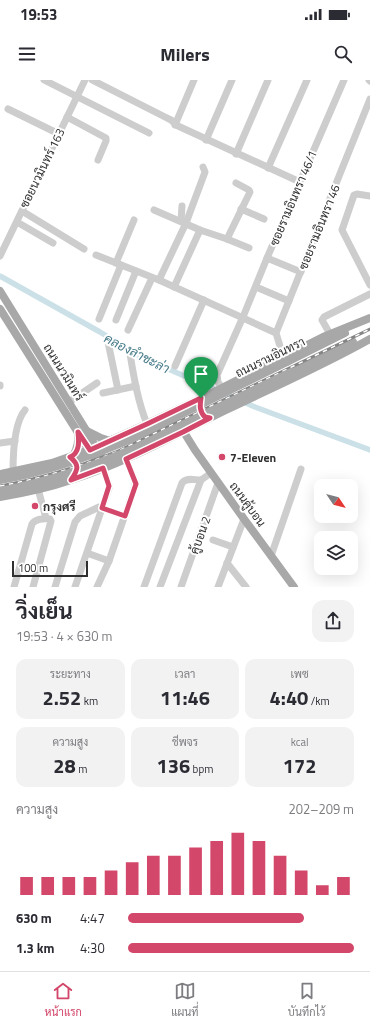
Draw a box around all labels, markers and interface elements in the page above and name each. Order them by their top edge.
text: 19:53 [20,3,57,26]
text: Milers [160,41,210,68]
icon: menu [16,43,38,65]
icon: search [332,43,354,65]
street label: ซอยนวมินทร์ 163 [14,125,70,211]
street label: ซอยรามอินทรา 46/1 [266,148,320,248]
street label: ซอยรามอินทรา 46 [295,182,343,272]
water label: คลองลำชะล่า [101,328,173,378]
street label: ถนนรามอินทรา [232,332,308,382]
street label: ถนนนวมินทร์ [39,340,89,405]
pin [184,357,218,398]
icon: arrive [190,363,212,385]
place label: 7-Eleven [230,448,276,467]
marker: 7-Eleven [217,452,227,462]
street label: ถนนคู้บอน [225,477,271,531]
north arrow [314,479,358,523]
map controls [314,479,358,575]
place label: กรุงศรี [43,497,76,516]
marker: กรุงศรี [30,501,40,511]
street label: คู้บอน 2 [184,513,216,557]
button: layers [314,531,358,575]
scale bar [12,559,88,578]
text: 100 m [18,560,48,576]
text: วิ่งเย็น [16,594,73,628]
button: share [312,600,354,642]
text: 19:53 · 4 × 630 m [16,626,112,646]
text: ระยะทาง [50,666,91,682]
text: เวลา [175,666,195,682]
text: เพซ [291,666,309,682]
text: 2.52 [43,682,81,713]
text: 11:46 [160,682,210,713]
text: 4:40 [270,682,308,713]
text: km [81,693,98,709]
text: /km [308,693,330,709]
text: ความสูง [52,734,88,750]
text: ชีพจร [172,734,198,750]
text: kcal [291,734,309,750]
text: 28 [53,750,76,781]
text: 136 [157,750,190,781]
text: 172 [283,750,316,781]
text: m [76,761,87,777]
text: bpm [190,761,213,777]
text: ความสูง [16,799,58,819]
text: 202–209 m [288,799,354,819]
text: 630 m [16,908,52,928]
text: 4:47 [80,908,105,928]
text: 1.3 km [16,938,54,958]
text: 4:30 [80,938,105,958]
tab: หน้าแรก [45,980,82,1020]
tab: แผนที่ [171,980,199,1020]
tab: บันทึกไว้ [288,980,325,1020]

